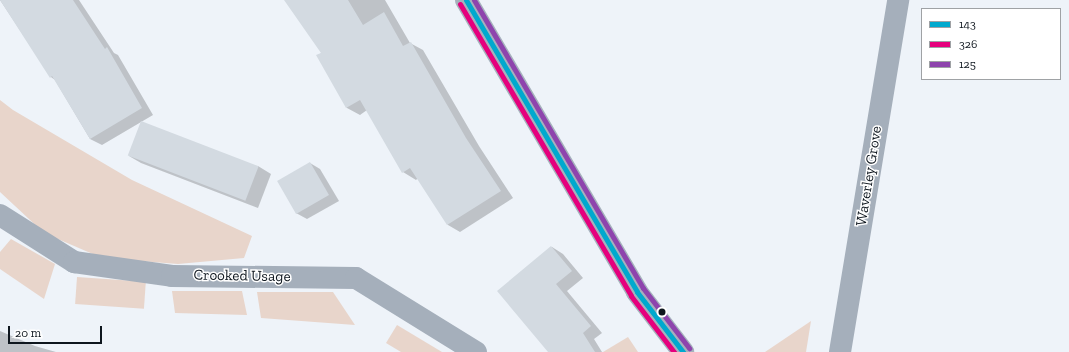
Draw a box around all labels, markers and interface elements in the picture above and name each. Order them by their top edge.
legend [921,8,1061,80]
text: 143 [959,17,976,31]
text: 326 [959,37,977,51]
text: 125 [959,57,976,71]
street label: Waverley Grove [852,125,886,227]
street label: Crooked Usage [193,266,291,286]
unlabelled marker [657,307,667,317]
scale bar [10,318,104,344]
text: 20 m [15,326,41,340]

